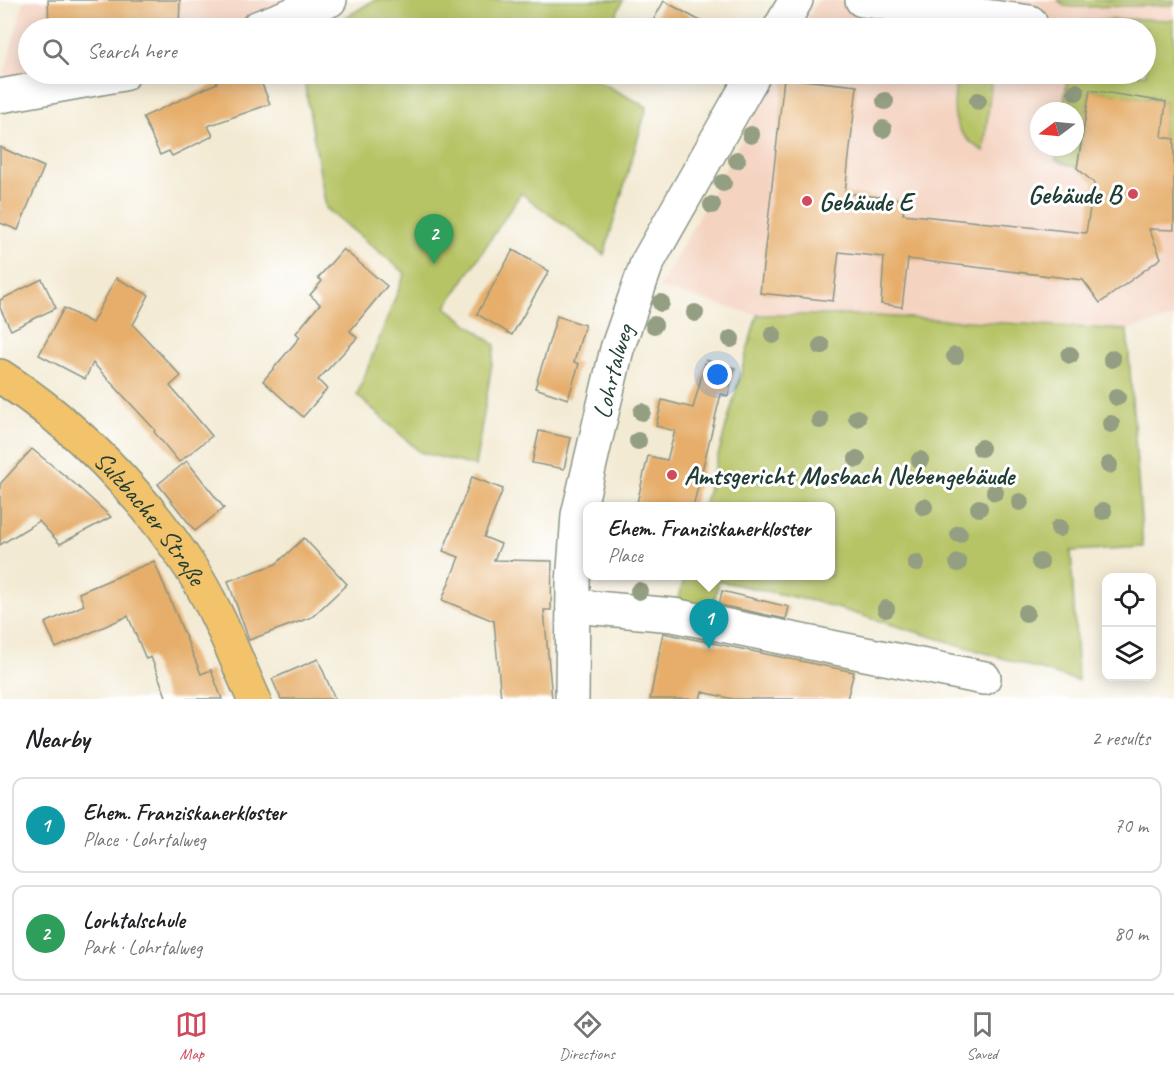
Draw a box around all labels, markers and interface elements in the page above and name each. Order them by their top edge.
search box [18,18,1156,84]
icon: search [39,35,72,68]
text: Search here [87,37,177,65]
north arrow [1030,102,1084,156]
place label: Gebäude B [1028,178,1123,211]
place label: Gebäude E [819,185,916,218]
marker: Gebäude B [1126,187,1140,201]
marker: Gebäude E [800,194,814,208]
pin: 2 [414,214,454,264]
street label: Lohrtalweg [585,318,642,422]
your location [703,360,732,389]
street label: Sulzbacher Straße [87,443,215,593]
place label: Amtsgericht Mosbach Nebengebäude [684,459,1017,492]
marker: Amtsgericht Mosbach Nebengebäude [665,468,679,482]
popup [583,502,835,580]
text: Ehem. Franziskanerkloster [608,515,810,543]
text: Place [608,543,643,568]
map controls [1102,573,1156,681]
button: locate [1102,573,1156,627]
pin: 1 [690,600,728,649]
button: layers [1102,627,1156,681]
text: Nearby [24,722,89,755]
text: 2 results [1091,726,1150,751]
text: Ehem. Franziskanerkloster [83,799,286,827]
text: 1 [41,813,50,838]
text: 70 m [1114,813,1148,838]
text: Place · Lohrtalweg [83,827,206,852]
text: Lorhtalschule [83,907,185,935]
text: 2 [41,921,50,946]
text: 80 m [1114,921,1148,946]
text: Park · Lohrtalweg [83,935,202,960]
tab: Map [175,1008,208,1064]
tab: Directions [559,1008,615,1064]
tab: Saved [966,1008,999,1064]

